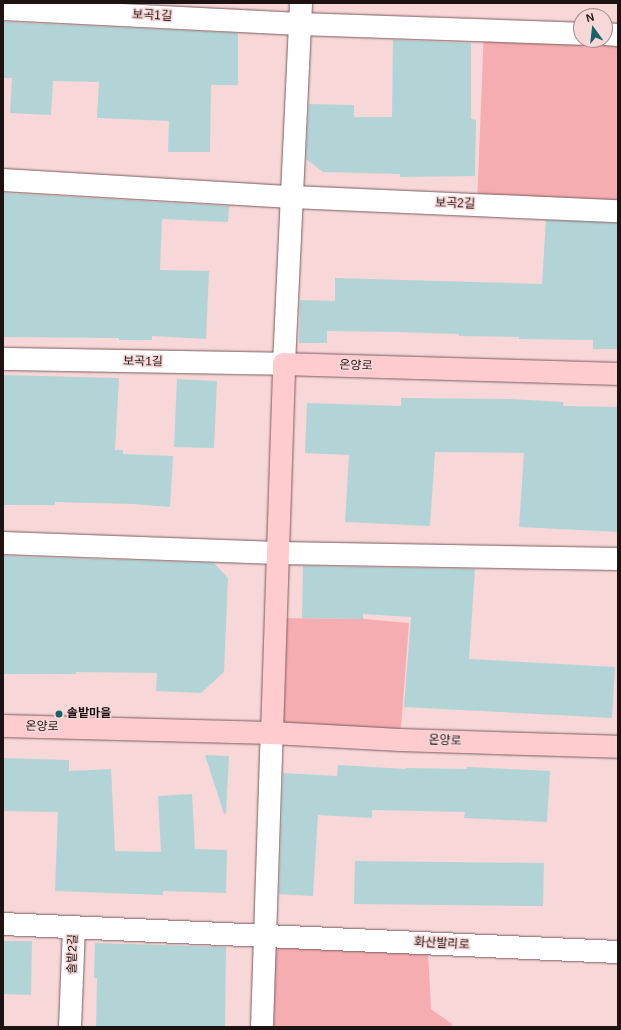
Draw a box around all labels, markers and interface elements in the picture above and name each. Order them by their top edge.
street label: 보곡1길 [132,8,172,24]
north arrow [573,8,613,48]
text: N [585,11,596,24]
street label: 보곡2길 [435,196,475,212]
street label: 보곡1길 [123,354,163,370]
street label: 온양로 [339,358,373,374]
place label: 솔밭마을 [67,707,111,721]
marker: 솔밭마을 [54,709,64,719]
street label: 온양로 [25,720,59,734]
street label: 온양로 [428,733,462,749]
street label: 솔밭2길 [65,934,81,974]
street label: 화산발리로 [414,935,470,953]

